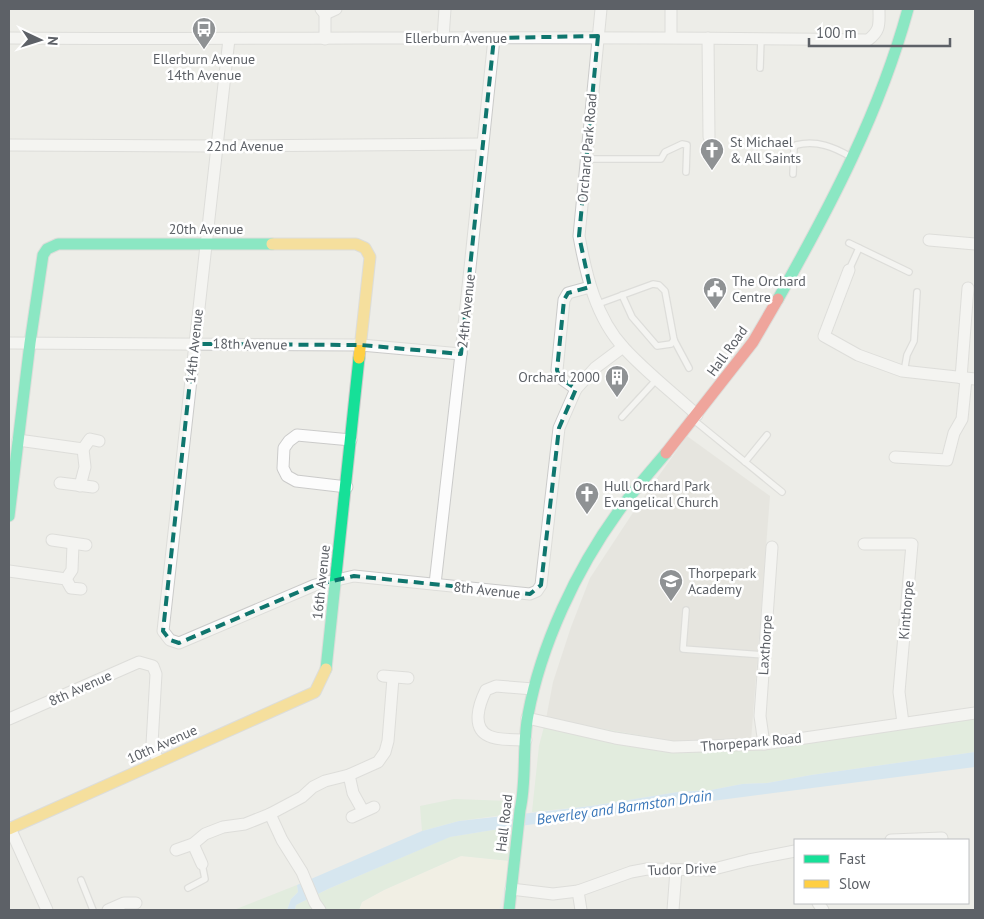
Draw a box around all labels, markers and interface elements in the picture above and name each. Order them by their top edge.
north arrow [15,15,65,65]
scale bar [809,15,950,47]
bus stop icon: Ellerburn Avenue 14th Avenue [191,16,217,50]
text: 100 m [816,23,857,42]
street label: Ellerburn Avenue [405,29,507,47]
text: N [44,36,62,46]
place label: Ellerburn Avenue 14th Avenue [153,50,255,84]
street label: Orchard Park Road [573,92,601,204]
place label: St Michael & All Saints [730,133,801,167]
street label: 22nd Avenue [206,137,284,155]
church icon: St Michael & All Saints [699,137,725,171]
street label: 20th Avenue [169,220,243,238]
place label: The Orchard Centre [732,272,806,306]
street label: 24th Avenue [453,273,479,349]
public building icon: The Orchard Centre [702,276,728,310]
street label: 14th Avenue [181,308,207,384]
street label: Hall Road [703,322,751,380]
street label: 18th Avenue [213,334,287,354]
building icon: Orchard 2000 [604,364,630,398]
place label: Orchard 2000 [518,368,600,386]
place label: Hull Orchard Park Evangelical Church [604,477,718,511]
church icon: Hull Orchard Park Evangelical Church [574,481,600,515]
street label: 16th Avenue [308,544,334,620]
place label: Thorpepark Academy [688,564,757,598]
school or university icon: Thorpepark Academy [658,568,684,602]
street label: 8th Avenue [453,578,521,602]
street label: Kinthorpe [894,580,918,640]
street label: Laxthorpe [754,614,776,676]
street label: 8th Avenue [46,666,114,710]
street label: 10th Avenue [124,721,200,767]
street label: Thorpepark Road [700,729,802,755]
water label: Beverley and Barmston Drain [535,785,713,829]
street label: Hall Road [492,793,516,853]
legend [794,839,969,904]
text: Fast [839,849,866,868]
street label: Tudor Drive [647,859,717,879]
text: Slow [839,874,870,893]

